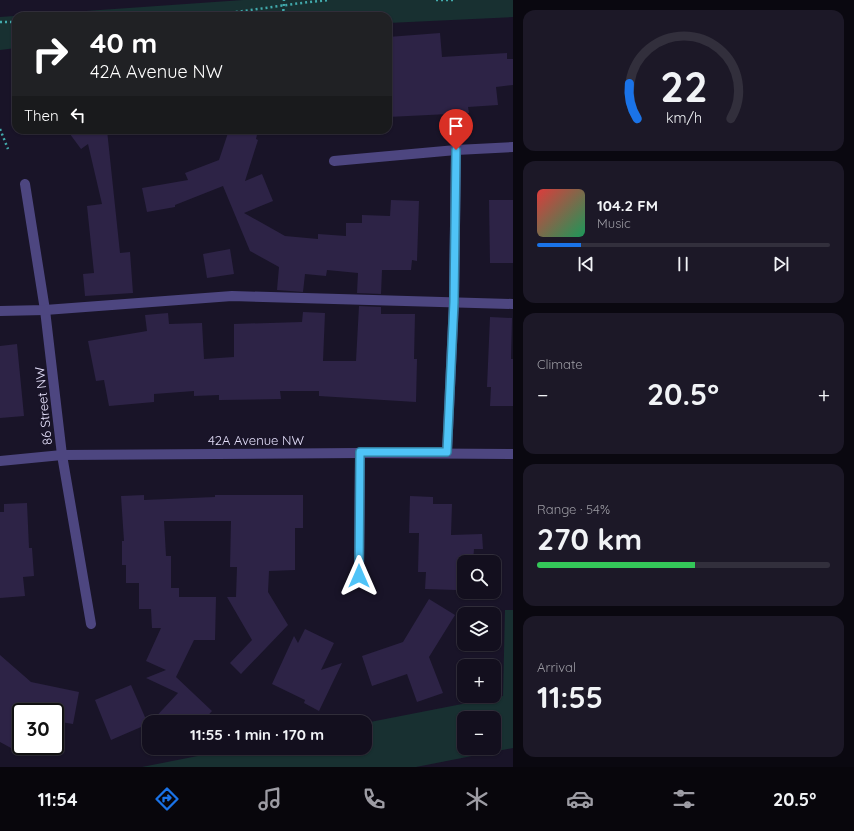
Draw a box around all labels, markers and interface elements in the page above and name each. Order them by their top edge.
text: 40 m [90,25,157,60]
icon: right [24,28,76,80]
text: 42A Avenue NW [90,60,223,83]
text: 22 [660,60,707,112]
icon: left [67,104,89,126]
text: Then [24,106,59,125]
text: km/h [665,108,702,126]
pin [439,109,473,150]
icon: arrive [445,115,467,137]
text: 104.2 FM [597,196,658,215]
text: Music [597,215,631,231]
icon: previous [575,253,597,275]
icon: pause [672,253,694,275]
icon: next [770,253,792,275]
text: Climate [537,356,583,372]
street label: 86 Street NW [31,366,55,446]
text: 20.5° [647,375,719,413]
text: − [537,381,548,409]
text: + [818,381,830,409]
street label: 42A Avenue NW [208,432,304,448]
text: Range · 54% [537,501,610,517]
text: 270 km [537,520,642,558]
position arrow [338,555,380,597]
map controls [457,555,501,755]
button: search [457,555,501,599]
button: layers [457,607,501,651]
button: + [457,659,501,703]
text: Arrival [537,659,576,675]
text: 11:55 [537,678,603,716]
speed limit sign: 30 [12,703,64,755]
button: − [457,711,501,755]
text: 11:55 · 1 min · 170 m [190,725,324,744]
icon: directions [153,785,181,813]
icon: music [256,785,284,813]
icon: phone [360,785,388,813]
icon: climate [463,785,491,813]
icon: car [566,785,594,813]
icon: filters [670,785,698,813]
text: 11:54 [38,788,78,811]
text: 20.5° [773,788,816,811]

